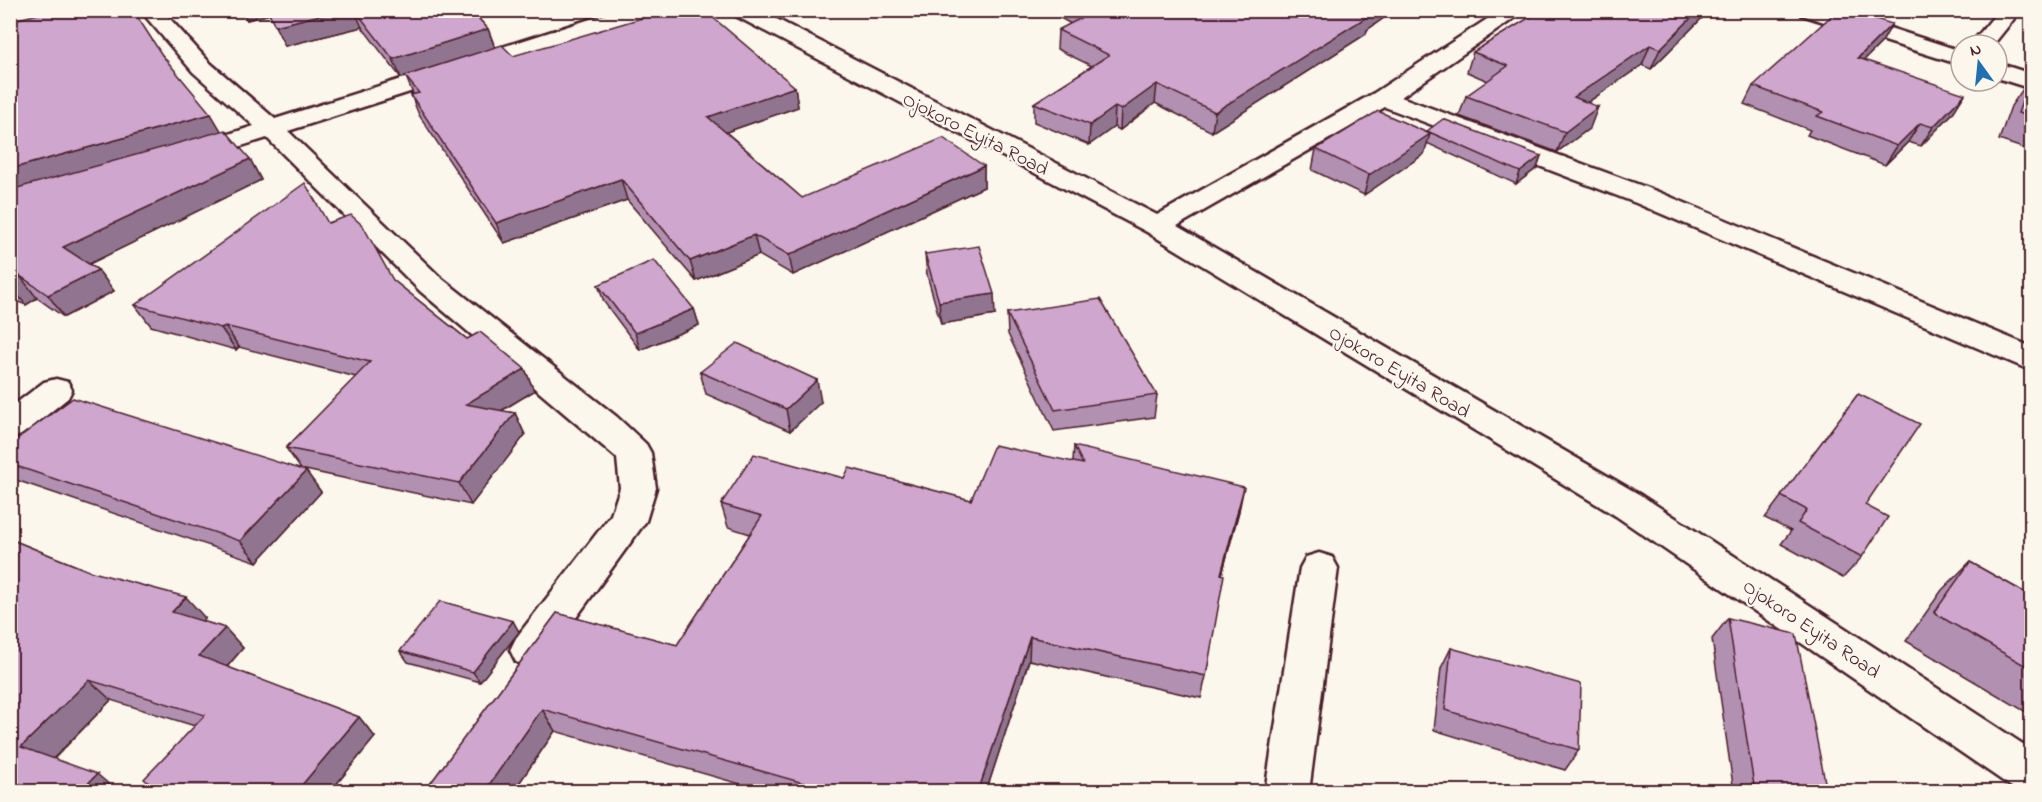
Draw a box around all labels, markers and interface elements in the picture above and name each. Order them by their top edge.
north arrow [1949,33,2009,93]
text: N [1967,37,1984,63]
street label: Ojokoro Eyita Road [897,86,1053,185]
street label: Ojokoro Eyita Road [1322,319,1475,427]
street label: Ojokoro Eyita Road [1736,573,1885,687]

